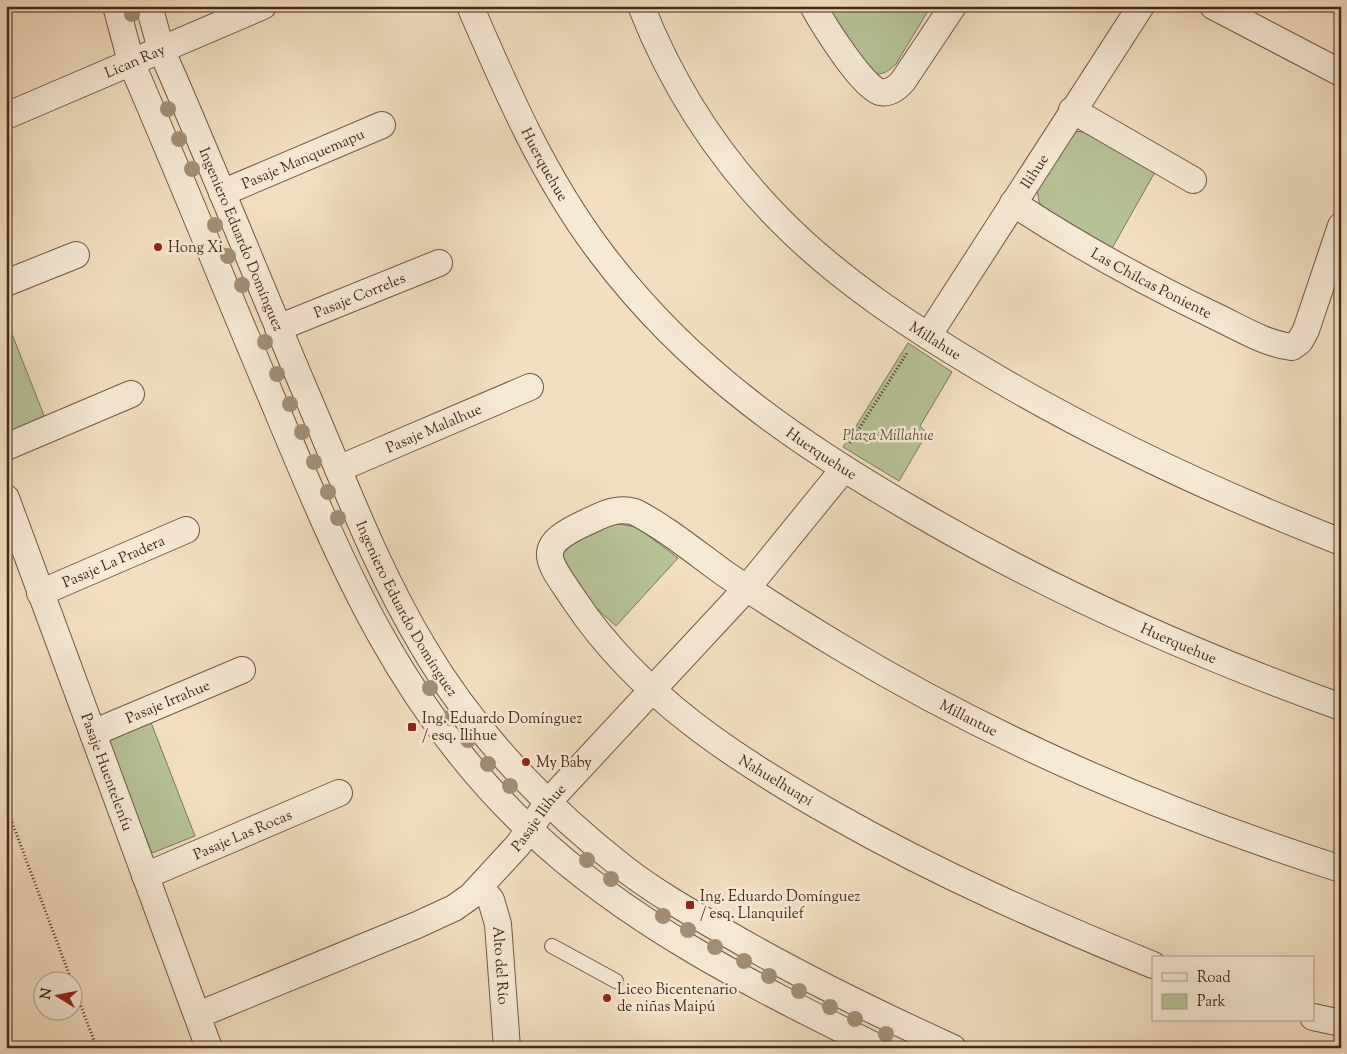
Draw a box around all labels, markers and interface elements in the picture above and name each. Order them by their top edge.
street label: Lican Ray [102,40,169,85]
street label: Pasaje Manquemapu [239,124,369,195]
street label: Huerquehue [515,124,572,206]
street label: Ingeniero Eduardo Domínguez [192,144,288,335]
street label: Ilihue [1017,151,1055,194]
place label: Hong Xi [168,238,223,259]
marker: Hong Xi [152,241,164,253]
street label: Las Chilcas Poniente [1086,244,1215,325]
street label: Pasaje Correles [311,268,409,324]
street label: Millahue [905,317,965,366]
street label: Pasaje Malalhue [383,400,486,459]
street label: Huerquehue [781,424,860,486]
park label: Plaza Millahue [843,426,934,447]
street label: Ingeniero Eduardo Domínguez [349,518,462,702]
street label: Pasaje La Pradera [59,531,169,594]
street label: Huerquehue [1137,619,1220,670]
street label: Pasaje Irrahue [123,676,214,730]
street label: Millantue [935,696,1001,743]
place label: Ing. Eduardo Domínguez / esq. Ilihue [422,709,582,747]
street label: Pasaje Huentelenfu [74,711,137,835]
marker: Ing. Eduardo Domínguez / esq. Ilihue [406,721,418,733]
street label: Nahuelhuapi [734,751,817,812]
place label: My Baby [536,753,592,774]
marker: My Baby [520,756,532,768]
street label: Pasaje Ilihue [508,780,572,857]
street label: Pasaje Las Rocas [190,805,296,866]
place label: Ing. Eduardo Domínguez / esq. Llanquilef [700,887,860,925]
marker: Ing. Eduardo Domínguez / esq. Llanquilef [684,899,696,911]
street label: Alto del Río [486,925,513,1005]
legend [1152,956,1314,1022]
text: Road [1197,968,1231,989]
north arrow [32,972,82,1022]
place label: Liceo Bicentenario de niñas Maipú [617,980,737,1018]
text: N [36,987,58,1001]
marker: Liceo Bicentenario de niñas Maipú [601,992,613,1004]
text: Park [1197,992,1226,1013]

